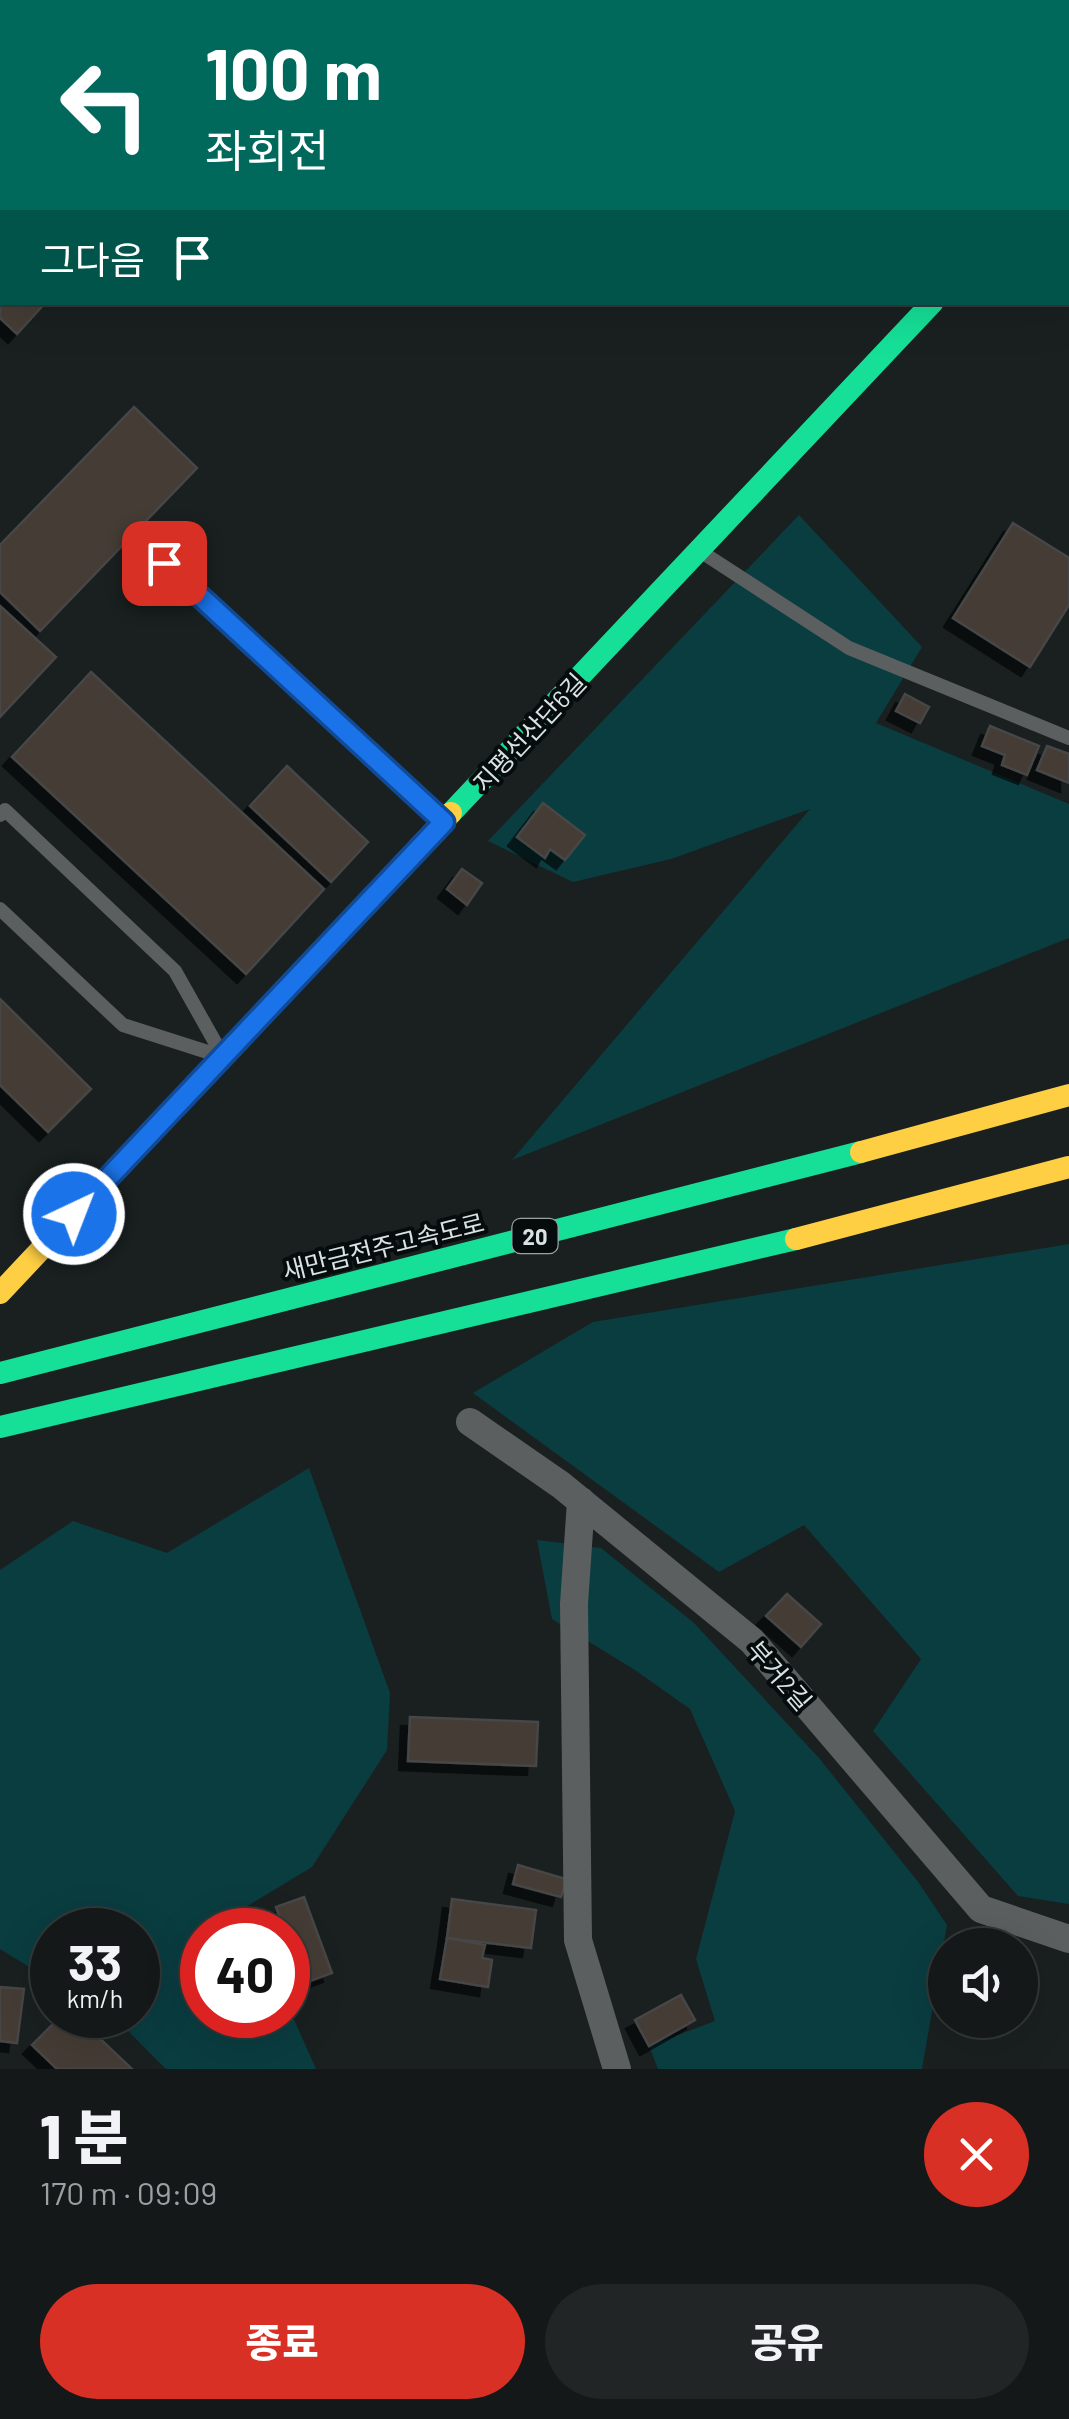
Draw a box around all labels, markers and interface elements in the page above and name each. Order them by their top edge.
text: 100 m [205,30,382,114]
icon: left [40,40,170,170]
text: 좌회전 [205,122,329,176]
icon: arrive [165,230,220,285]
text: 그다음 [40,236,145,282]
pin [122,521,207,606]
icon: arrive [137,536,192,591]
street label: 지평선산단6길 [467,667,591,797]
position arrow [22,1162,126,1266]
street label: 새만금전주고속도로 [279,1206,487,1286]
road number: 20 [512,1219,558,1253]
street label: 부거2길 [742,1634,818,1716]
speed limit sign: 40 [180,1908,310,2038]
map controls [928,1928,1038,2038]
button: sound [928,1928,1038,2038]
text: 33 [68,1931,122,1991]
text: km/h [67,1983,123,2013]
text: 1 분 [40,2099,129,2171]
button: close [924,2102,1029,2207]
text: 170 m · 09:09 [40,2173,217,2211]
button: 종료 [40,2284,525,2399]
button: 공유 [545,2284,1029,2399]

